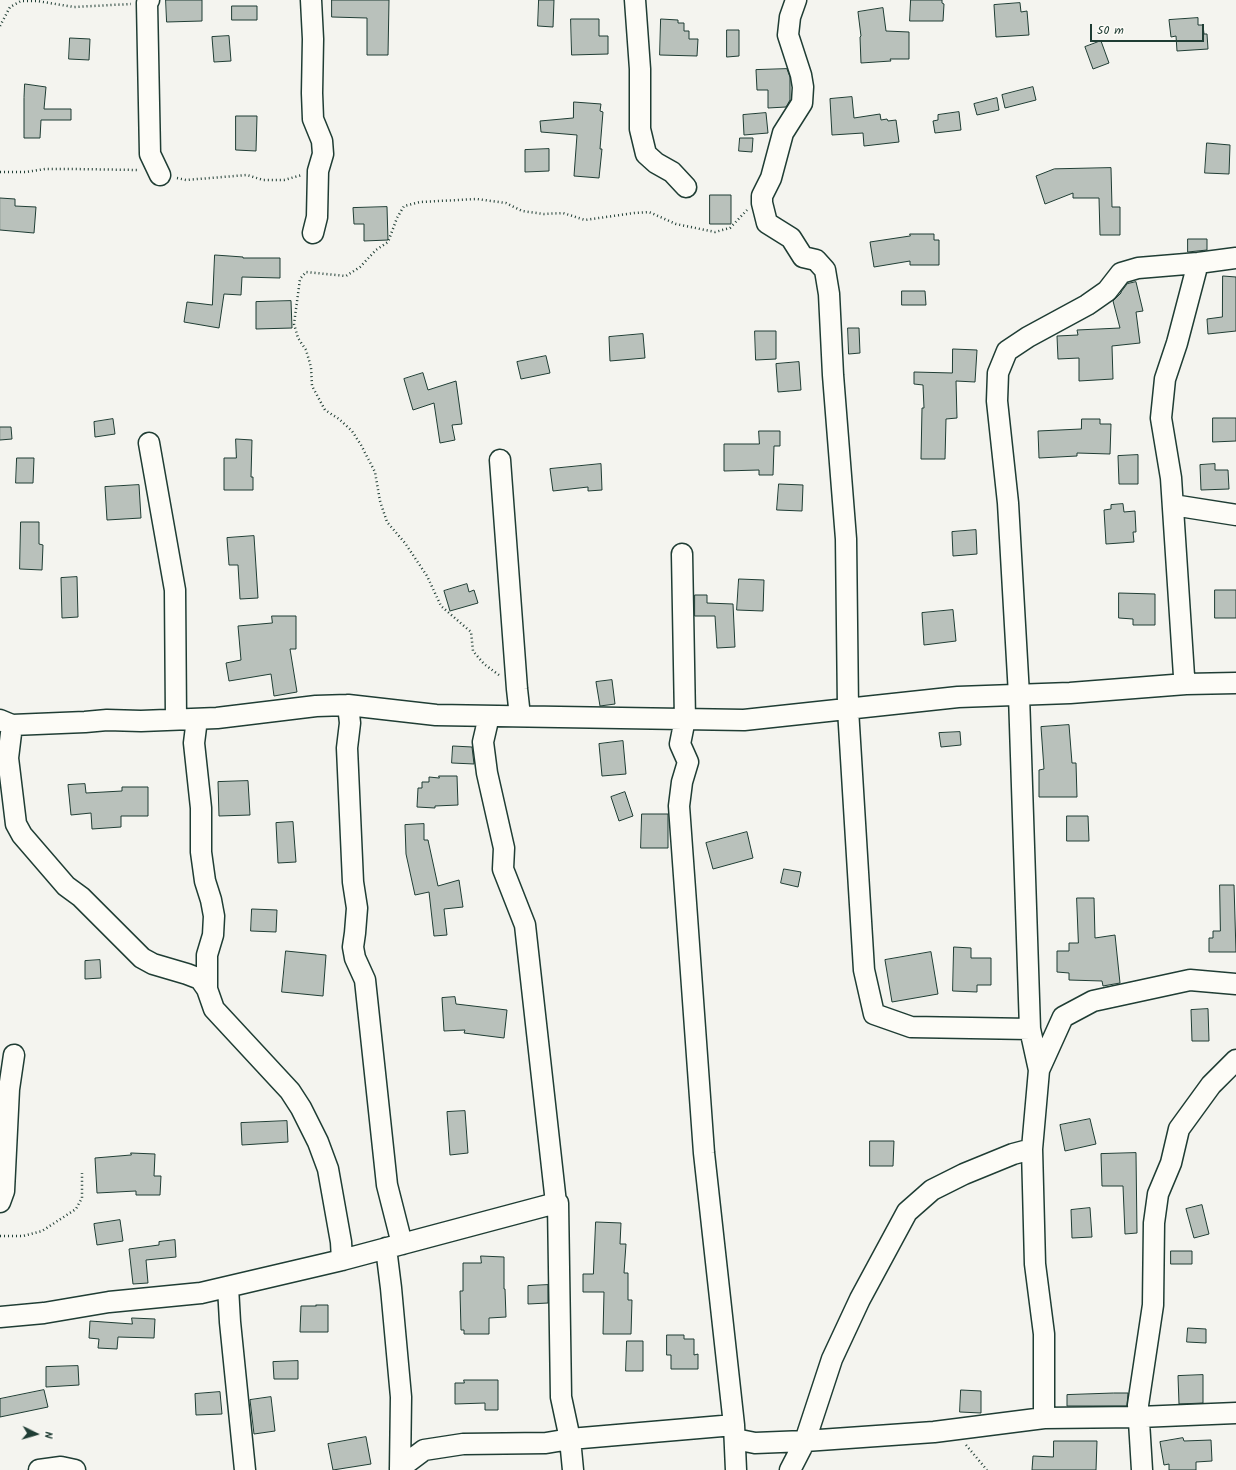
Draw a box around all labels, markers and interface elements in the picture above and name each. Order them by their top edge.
scale bar [1092,16,1206,42]
text: 50 m [1097,21,1124,40]
north arrow [16,1414,56,1454]
text: N [39,1431,57,1439]

